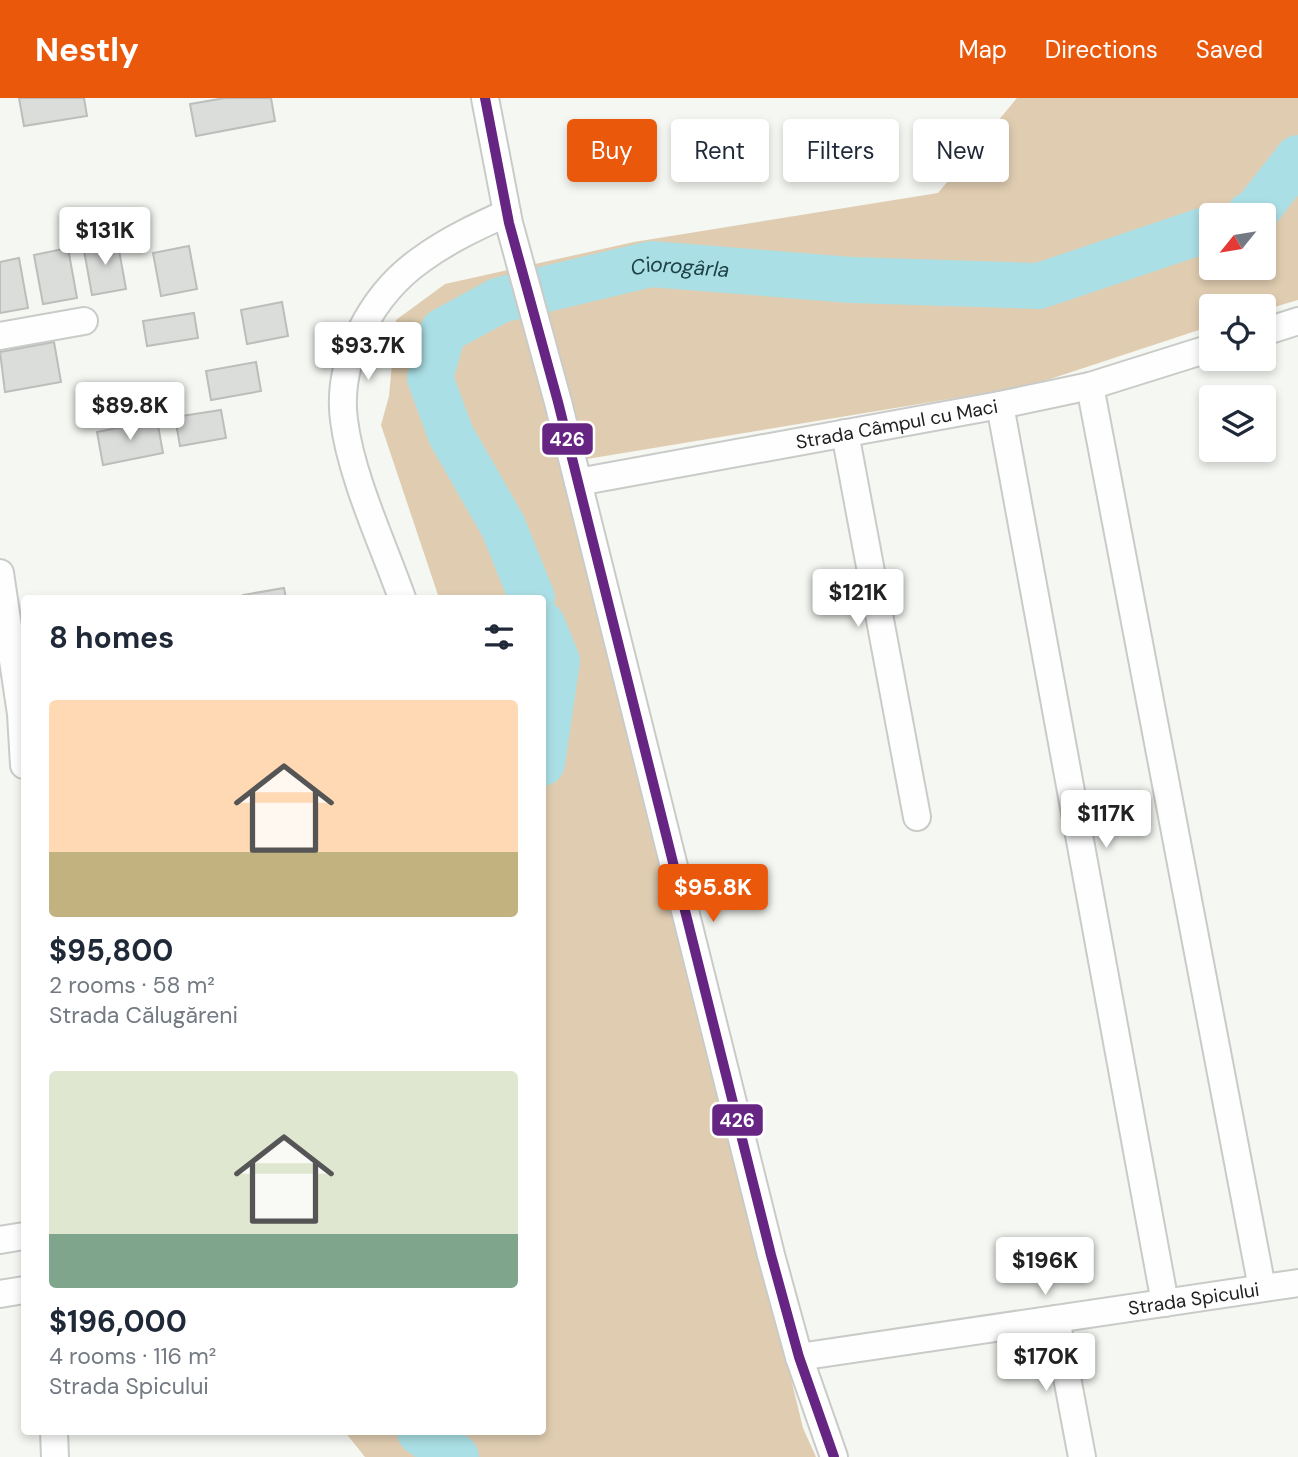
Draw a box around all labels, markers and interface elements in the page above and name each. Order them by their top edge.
text: Nestly [35,28,139,71]
text: Map [959,34,1007,65]
text: Directions [1045,34,1158,65]
text: Saved [1196,34,1263,65]
chip: Buy [567,119,657,182]
chip: Rent [671,119,769,182]
chip: Filters [783,119,899,182]
chip: New [913,119,1009,182]
north arrow [1199,203,1276,280]
map controls [1199,203,1276,462]
pin: $131K [56,208,154,267]
text: $131K [75,215,135,245]
water label: Ciorogârla [627,250,731,284]
button: locate [1199,294,1276,371]
pin: $93.7K [311,322,425,382]
text: $93.7K [331,330,405,360]
pin: $89.8K [73,382,187,442]
button: layers [1199,385,1276,462]
text: $89.8K [91,390,169,420]
street label: Strada Câmpul cu Maci [794,394,1000,455]
line badge: 426 [541,422,594,456]
text: 426 [549,427,585,452]
pin: $121K [809,570,907,629]
text: $121K [829,577,887,607]
text: 8 homes [49,618,174,657]
icon: filters [480,618,518,656]
icon: home [221,745,347,871]
pin: $117K [1057,790,1155,850]
text: $117K [1077,798,1135,828]
pin: $95.8K [656,864,770,924]
text: $95.8K [674,872,752,902]
text: $95,800 [49,931,173,970]
text: 2 rooms · 58 m² [49,970,215,1000]
text: Strada Călugăreni [49,1000,238,1030]
line badge: 426 [711,1103,764,1137]
text: 426 [719,1108,755,1133]
icon: home [221,1116,347,1242]
pin: $196K [996,1238,1094,1297]
text: $196K [1012,1245,1078,1275]
street label: Strada Spicului [1127,1277,1261,1321]
text: $196,000 [49,1302,187,1341]
pin: $170K [997,1334,1095,1393]
text: 4 rooms · 116 m² [49,1341,216,1371]
text: $170K [1013,1341,1079,1371]
text: Strada Spicului [49,1371,209,1401]

